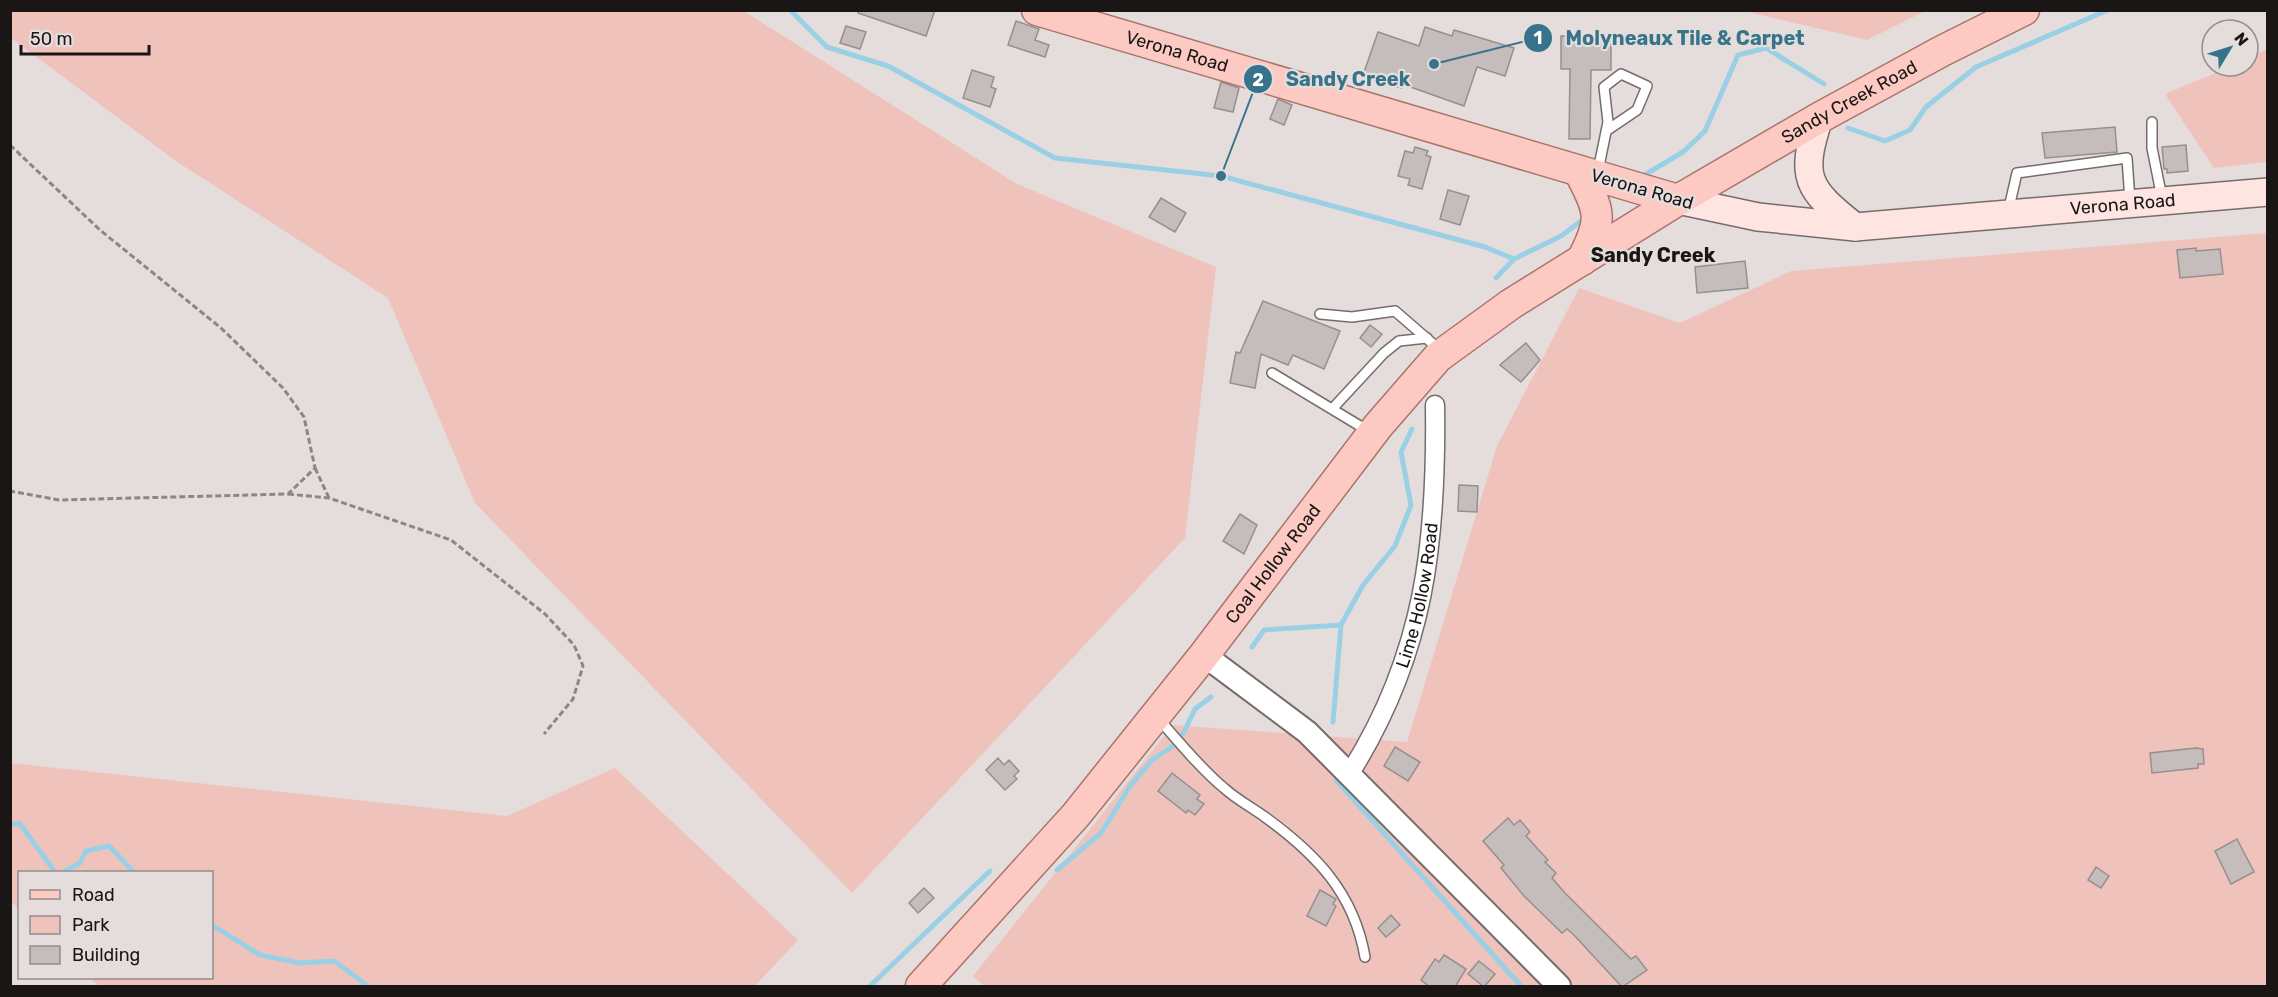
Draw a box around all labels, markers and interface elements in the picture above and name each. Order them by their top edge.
scale bar [21,18,148,56]
north arrow [2200,18,2260,78]
callout: Molyneaux Tile & Carpet [1523,19,1817,57]
street label: Verona Road [1123,26,1231,77]
text: Molyneaux Tile & Carpet [1565,26,1805,50]
text: 1 [1534,27,1542,49]
text: 50 m [30,28,73,50]
text: N [2230,29,2252,49]
street label: Sandy Creek Road [1777,56,1921,148]
callout: Sandy Creek [1243,60,1422,98]
text: Sandy Creek [1286,67,1411,91]
text: 2 [1252,69,1264,91]
street label: Verona Road [1588,164,1696,214]
street label: Verona Road [2069,189,2176,220]
district label: Sandy Creek [1591,243,1716,267]
street label: Coal Hollow Road [1221,500,1326,628]
street label: Lime Hollow Road [1391,522,1443,671]
legend [18,871,213,979]
text: Road [72,884,115,906]
text: Park [72,914,110,936]
text: Building [72,944,140,966]

